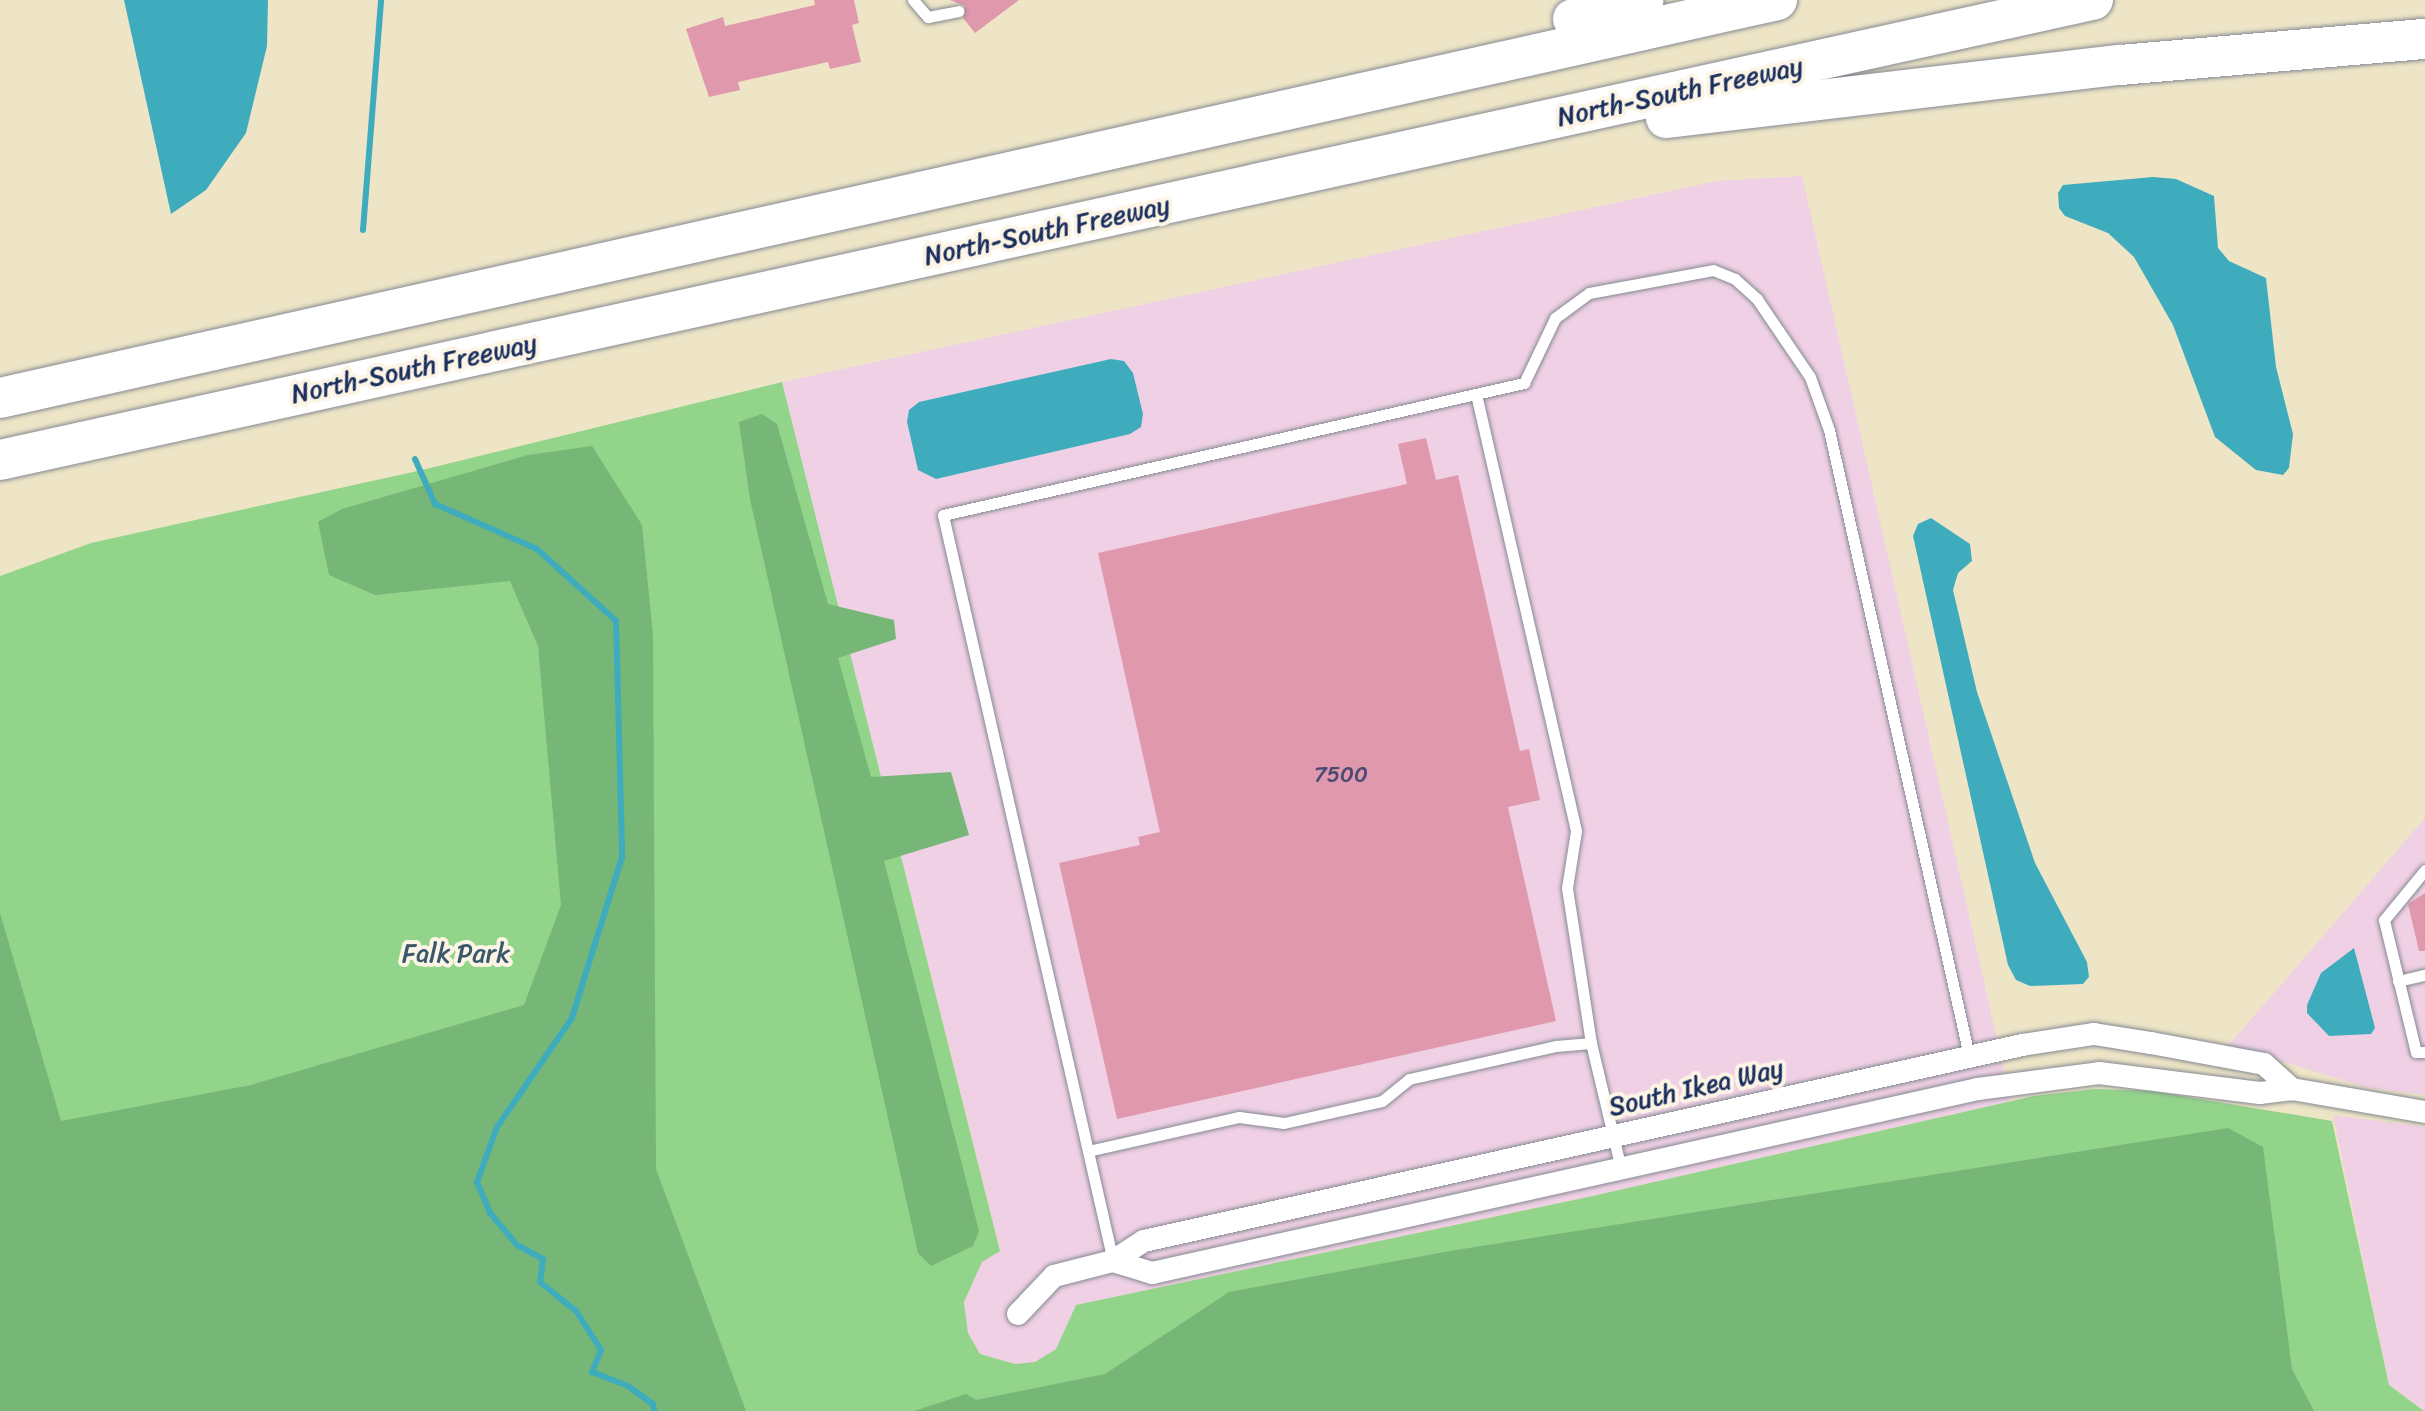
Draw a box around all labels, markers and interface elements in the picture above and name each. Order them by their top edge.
street label: North-South Freeway [1554,51,1806,133]
street label: North-South Freeway [921,190,1173,272]
street label: North-South Freeway [288,328,540,410]
house number: 7500 [1314,762,1368,788]
park label: Falk Park [402,938,510,970]
street label: South Ikea Way [1605,1053,1787,1123]

